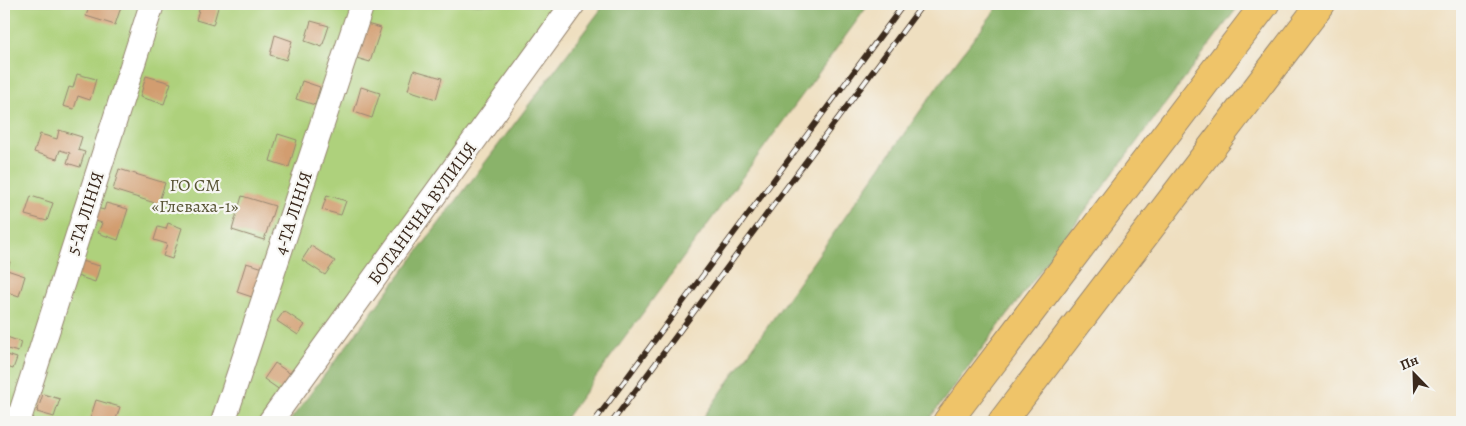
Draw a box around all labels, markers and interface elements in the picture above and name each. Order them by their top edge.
street label: БОТАНІЧНА ВУЛИЦЯ [362,137,482,289]
street label: 5-ТА ЛІНІЯ [60,168,110,258]
street label: 4-ТА ЛІНІЯ [268,168,318,258]
park label: ГО СМ «Глеваха-1» [151,173,239,218]
north arrow [1388,348,1438,398]
text: Пн [1397,350,1421,375]

